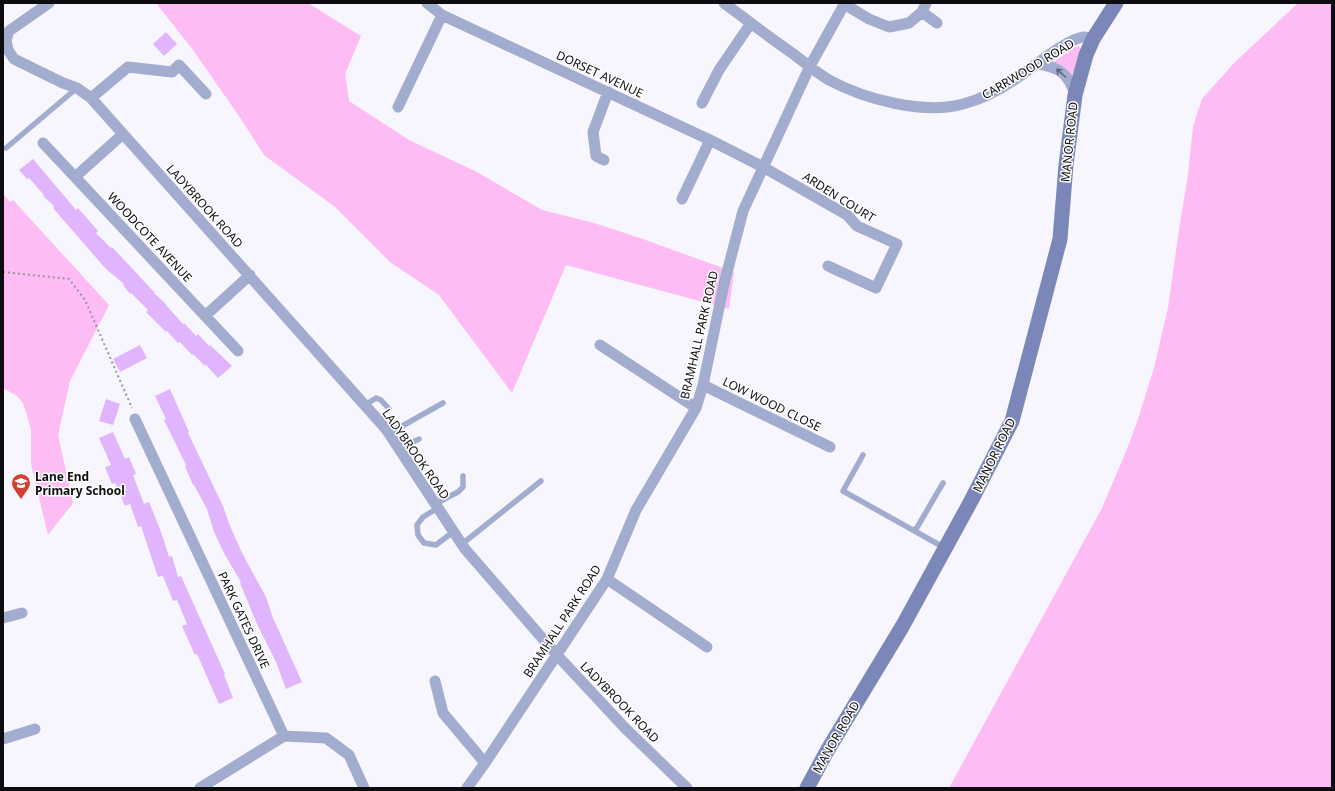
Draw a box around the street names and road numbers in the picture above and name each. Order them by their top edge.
street label: CARRWOOD ROAD [979,35,1078,103]
street label: DORSET AVENUE [554,46,646,102]
street label: MANOR ROAD [1056,101,1082,183]
street label: LADYBROOK ROAD [163,161,247,252]
street label: ARDEN COURT [800,168,879,226]
street label: WOODCOTE AVENUE [104,188,196,286]
street label: BRAMHALL PARK ROAD [676,269,722,401]
street label: LOW WOOD CLOSE [720,373,824,435]
street label: LADYBROOK ROAD [378,405,454,503]
street label: MANOR ROAD [969,415,1019,495]
street label: BRAMHALL PARK ROAD [519,561,605,681]
street label: PARK GATES DRIVE [214,569,274,671]
street label: LADYBROOK ROAD [577,658,663,747]
street label: MANOR ROAD [808,698,864,776]

